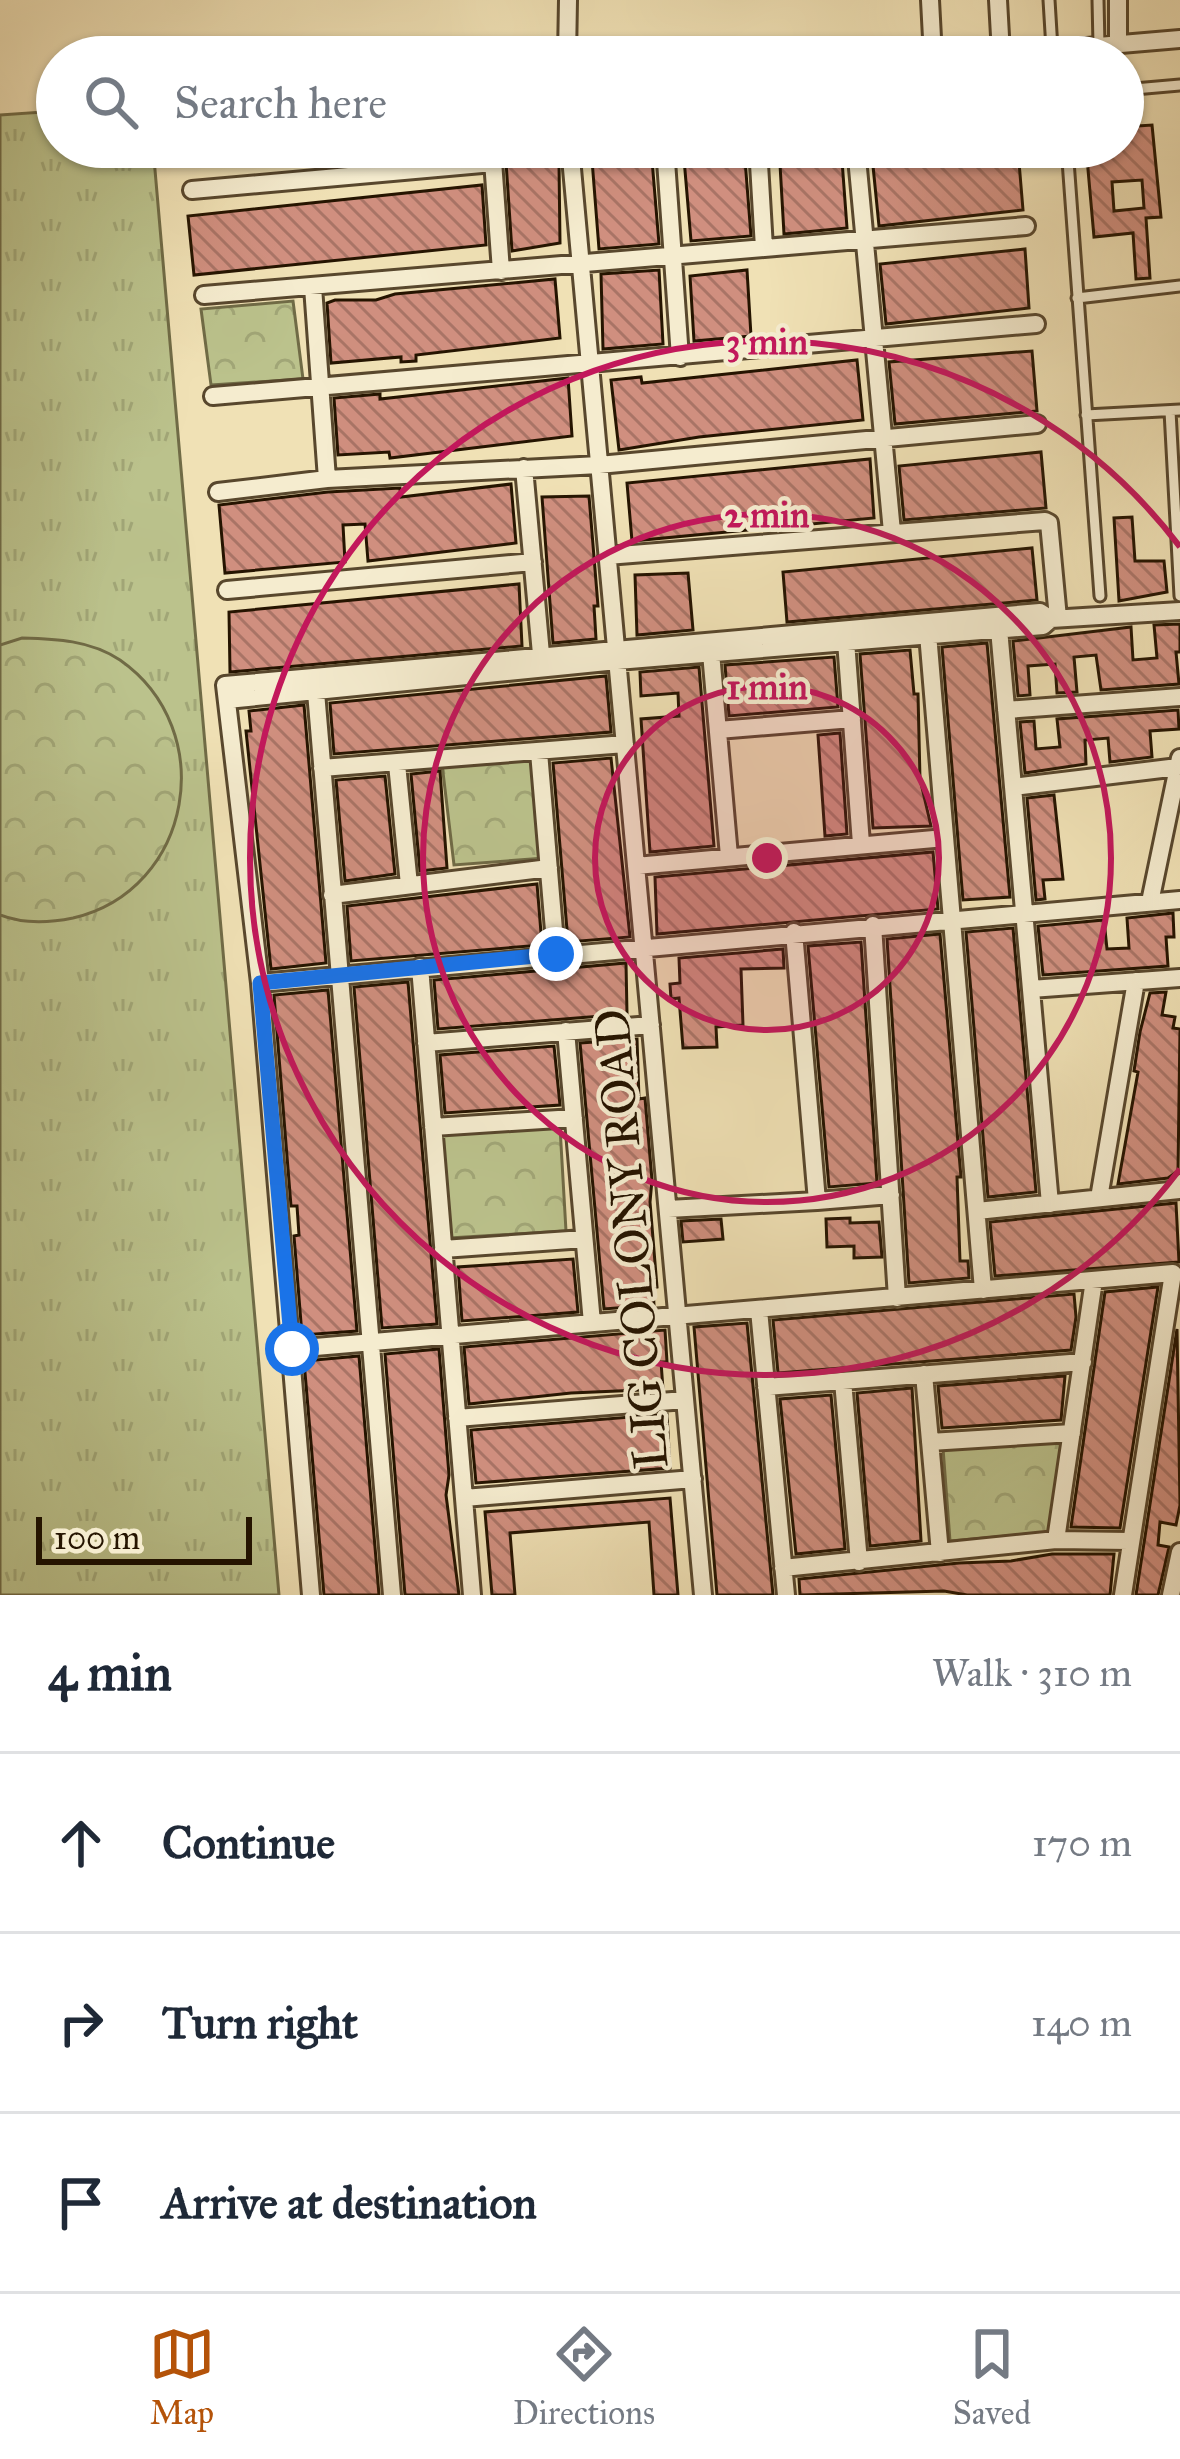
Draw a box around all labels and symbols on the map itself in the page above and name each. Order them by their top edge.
text: 3 min [726,320,808,364]
text: 2 min [724,493,810,537]
text: 1 min [726,665,808,709]
centre of rings [746,837,788,879]
route end [529,927,583,981]
street label: LIG COLONY ROAD [582,1007,680,1471]
route start [265,1322,319,1376]
scale bar [36,1511,252,1564]

